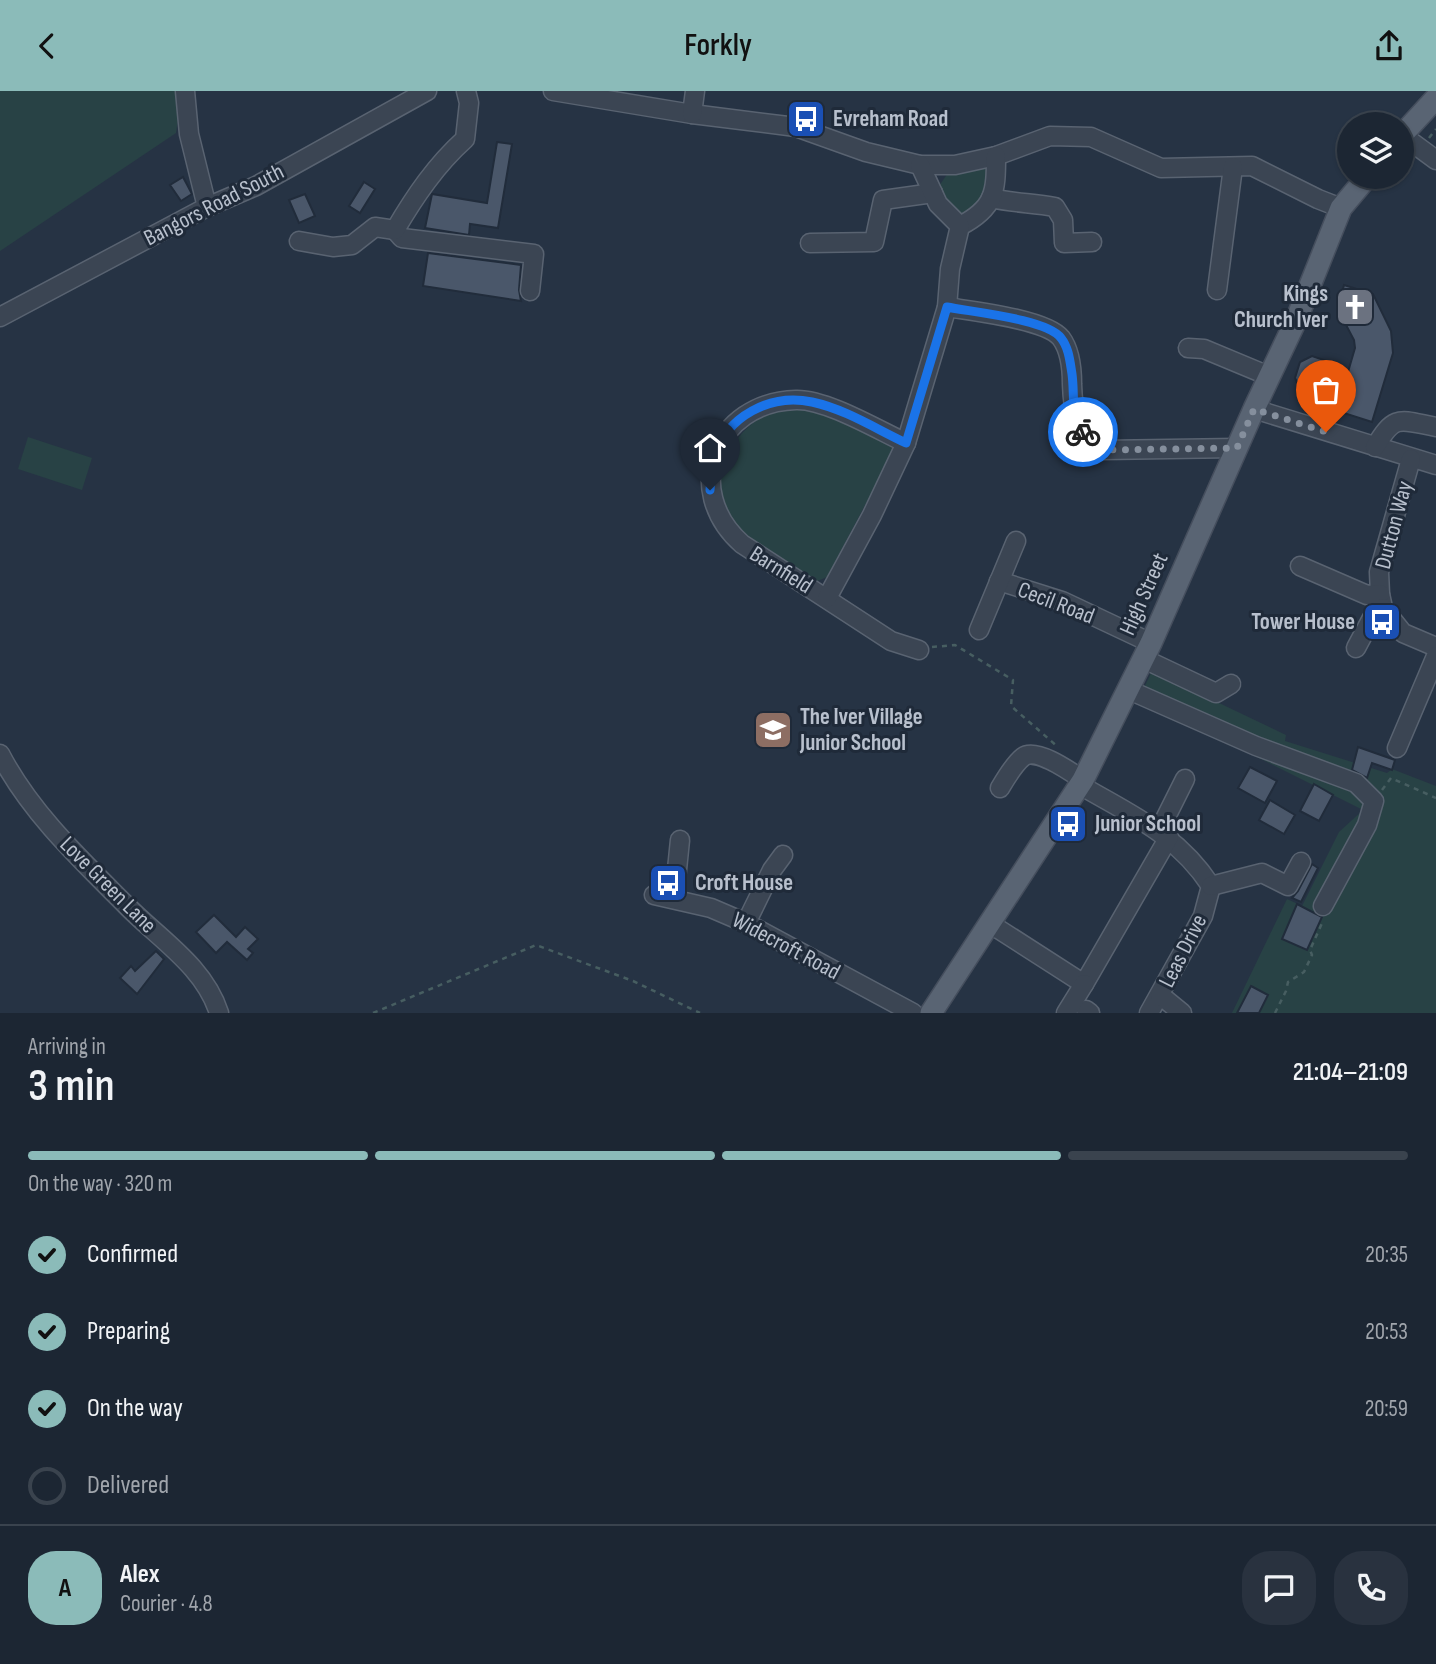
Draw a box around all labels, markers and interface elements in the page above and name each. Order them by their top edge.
text: Forkly [684,26,752,65]
icon: back [28,27,66,65]
icon: share [1370,27,1408,65]
bus stop icon: Evreham Road [785,98,827,140]
place label: Evreham Road [833,105,948,133]
map controls [1337,112,1414,189]
button: layers [1337,112,1414,189]
street label: Bangors Road South [139,158,289,252]
place label: Kings Church Iver [1234,280,1328,334]
church icon: Kings Church Iver [1334,286,1376,328]
pin [1296,360,1356,432]
icon: bag [1307,371,1345,409]
courier [1048,397,1118,467]
icon: bike [1064,413,1102,451]
pin [680,418,740,490]
icon: home [691,429,729,467]
street label: Dutton Way [1369,478,1419,572]
street label: Barnfield [744,540,818,600]
street label: High Street [1113,548,1175,640]
street label: Cecil Road [1014,576,1098,630]
bus stop icon: Tower House [1361,601,1403,643]
place label: Tower House [1251,608,1355,636]
place label: The Iver Village Junior School [799,703,923,757]
school or university icon: The Iver Village Junior School [752,709,794,751]
bus stop icon: Junior School [1047,803,1089,845]
place label: Junior School [1094,810,1201,838]
street label: Love Green Lane [54,831,162,939]
bus stop icon: Croft House [647,862,689,904]
place label: Croft House [695,869,793,897]
street label: Widecroft Road [727,906,845,986]
street label: Leas Drive [1153,910,1213,992]
text: Arriving in [28,1033,106,1061]
text: 21:04–21:09 [1293,1057,1408,1088]
text: 3 min [28,1059,115,1114]
text: On the way · 320 m [28,1170,172,1198]
icon: check [28,1236,66,1274]
text: Confirmed [87,1239,178,1270]
text: 20:35 [1365,1241,1408,1269]
icon: check [28,1313,66,1351]
text: Preparing [87,1316,170,1347]
text: 20:53 [1365,1318,1408,1346]
icon: check [28,1390,66,1428]
text: On the way [87,1393,183,1424]
text: 20:59 [1365,1395,1408,1423]
text: Delivered [87,1470,169,1501]
button: chat [1242,1551,1316,1625]
button: phone [1334,1551,1408,1625]
text: Alex [120,1559,160,1590]
text: A [59,1573,71,1604]
text: Courier · 4.8 [120,1590,213,1618]

